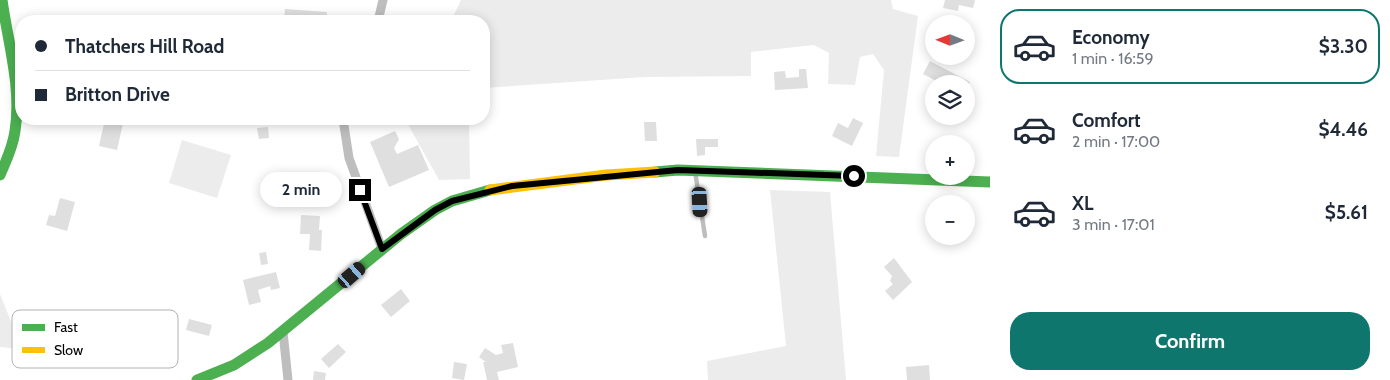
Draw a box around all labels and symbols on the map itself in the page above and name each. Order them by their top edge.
north arrow [925,15,975,65]
route start [843,165,865,187]
callout: 2 min [260,172,342,208]
route end [349,179,371,201]
car [691,187,708,217]
car [335,259,368,291]
legend [12,310,178,368]
text: Fast [54,318,78,336]
text: Slow [54,341,83,359]

